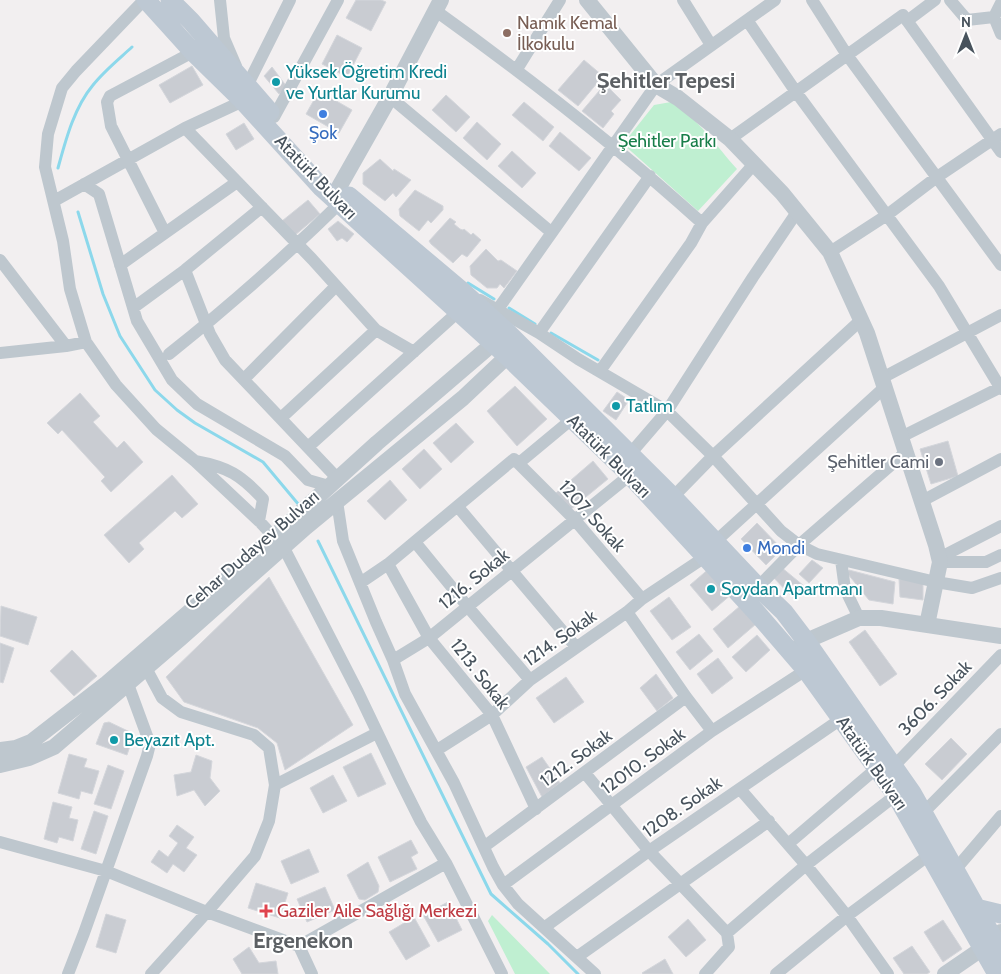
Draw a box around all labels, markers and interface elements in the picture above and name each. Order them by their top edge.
north arrow [941,10,991,60]
place label: Namık Kemal İlkokulu [517,12,618,55]
text: N [961,13,971,31]
marker: Namık Kemal İlkokulu [501,27,513,39]
place label: Yüksek Öğretim Kredi ve Yurtlar Kurumu [285,61,447,104]
district label: Şehitler Tepesi [597,67,735,94]
marker: Yüksek Öğretim Kredi ve Yurtlar Kurumu [270,76,282,88]
marker: Şok [317,108,329,120]
place label: Şok [309,122,338,144]
street label: Atatürk Bulvarı [270,130,362,224]
park label: Şehitler Parkı [618,130,716,152]
place label: Tatlım [626,395,673,417]
marker: Tatlım [610,400,622,412]
street label: Atatürk Bulvarı [562,409,656,503]
place label: Şehitler Cami [827,451,929,473]
marker: Şehitler Cami [933,456,945,468]
street label: 1207. Sokak [554,476,631,557]
street label: Cehar Dudayev Bulvarı [180,486,324,614]
place label: Mondi [757,537,805,559]
marker: Mondi [741,542,753,554]
street label: 1216. Sokak [434,543,514,614]
place label: Soydan Apartmanı [721,578,863,600]
marker: Soydan Apartmanı [705,583,717,595]
street label: 1214. Sokak [519,604,602,671]
street label: 1213. Sokak [446,634,515,715]
street label: 3606. Sokak [894,655,977,740]
street label: Atatürk Bulvarı [832,712,912,814]
street label: 12010. Sokak [597,722,690,799]
street label: 1212. Sokak [536,724,617,791]
place label: Beyazıt Apt. [124,729,215,751]
marker: Beyazıt Apt. [108,734,120,746]
street label: 1208. Sokak [638,771,727,842]
place label: Gaziler Aile Sağlığı Merkezi [277,900,477,922]
marker: Gaziler Aile Sağlığı Merkezi [259,904,273,918]
district label: Ergenekon [253,927,353,954]

